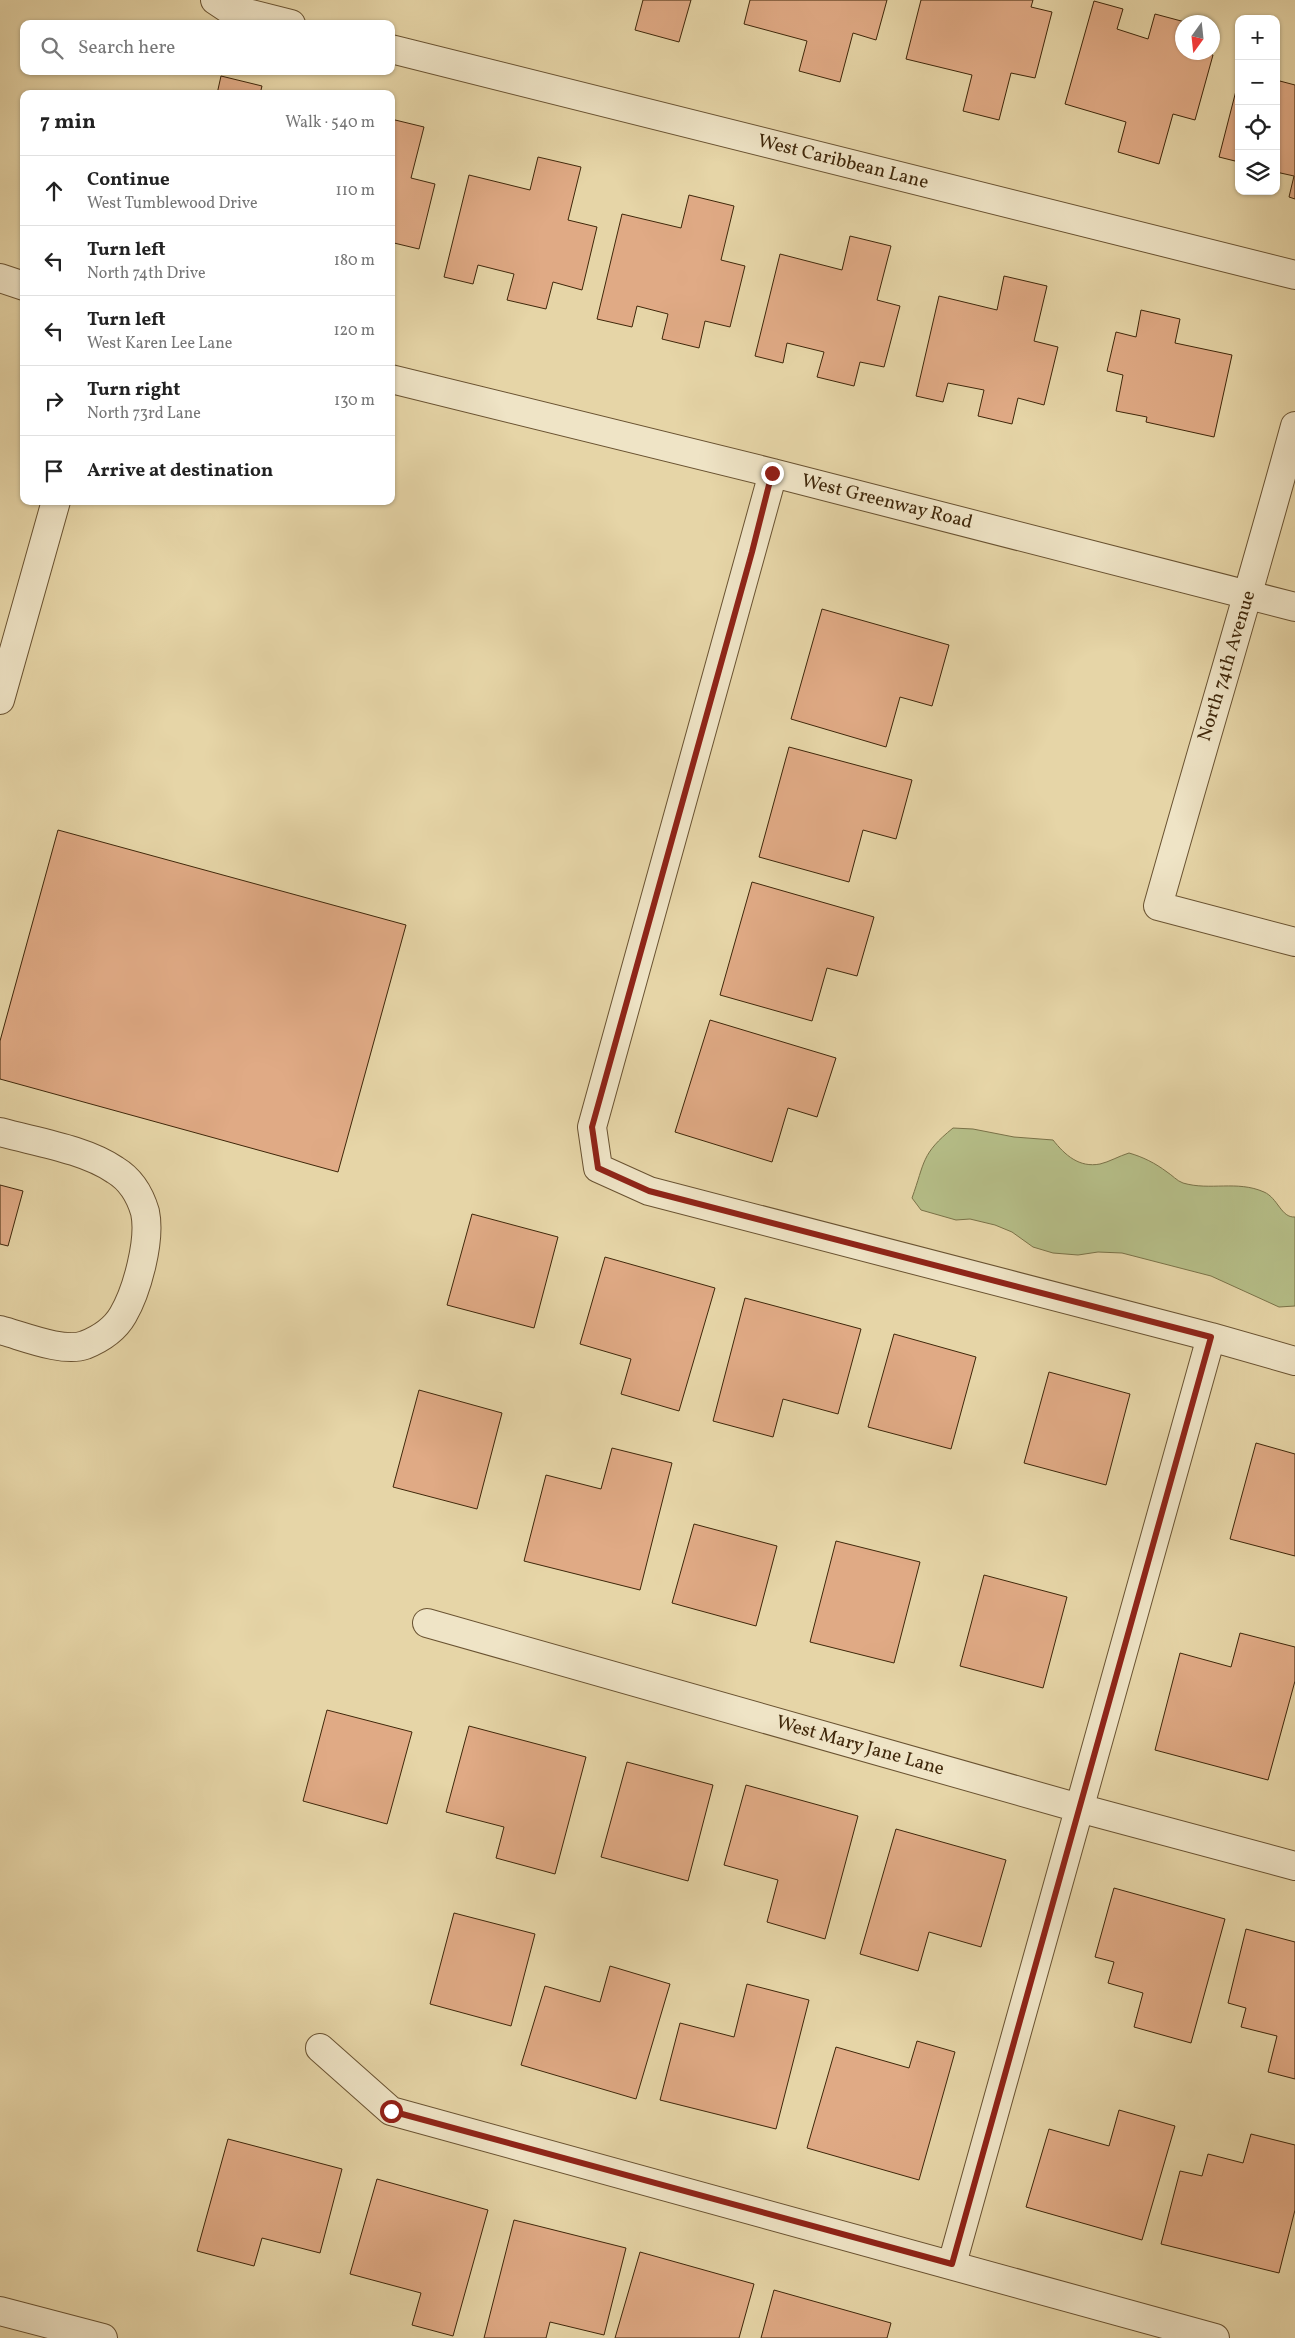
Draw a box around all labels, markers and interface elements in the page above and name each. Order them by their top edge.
north arrow [1175,15,1220,60]
map controls [1235,15,1280,195]
button: + [1235,15,1280,60]
search box [20,20,395,75]
icon: search [38,34,66,62]
text: Search here [78,35,175,61]
button: − [1235,60,1280,105]
button: locate [1235,105,1280,150]
text: 7 min [40,108,96,137]
text: Walk · 540 m [285,112,375,134]
street label: West Caribbean Lane [755,128,931,196]
button: layers [1235,150,1280,195]
text: Continue [87,167,170,193]
icon: ahead [40,177,68,205]
text: 110 m [336,180,375,202]
text: West Tumblewood Drive [87,193,258,215]
text: Turn left [87,237,166,263]
icon: left [40,247,68,275]
text: 180 m [334,250,375,272]
text: North 74th Drive [87,263,206,285]
text: Turn left [87,307,166,333]
icon: left [40,317,68,345]
text: 120 m [333,320,375,342]
text: West Karen Lee Lane [87,333,232,355]
text: Turn right [87,377,180,403]
icon: right [40,387,68,415]
text: 130 m [334,390,375,412]
text: North 73rd Lane [87,403,201,425]
icon: arrive [40,457,68,485]
text: Arrive at destination [87,458,273,484]
route end [761,462,784,485]
street label: West Greenway Road [799,468,975,536]
street label: North 74th Avenue [1192,587,1262,745]
street label: West Mary Jane Lane [773,1710,947,1782]
route start [380,2100,403,2123]

